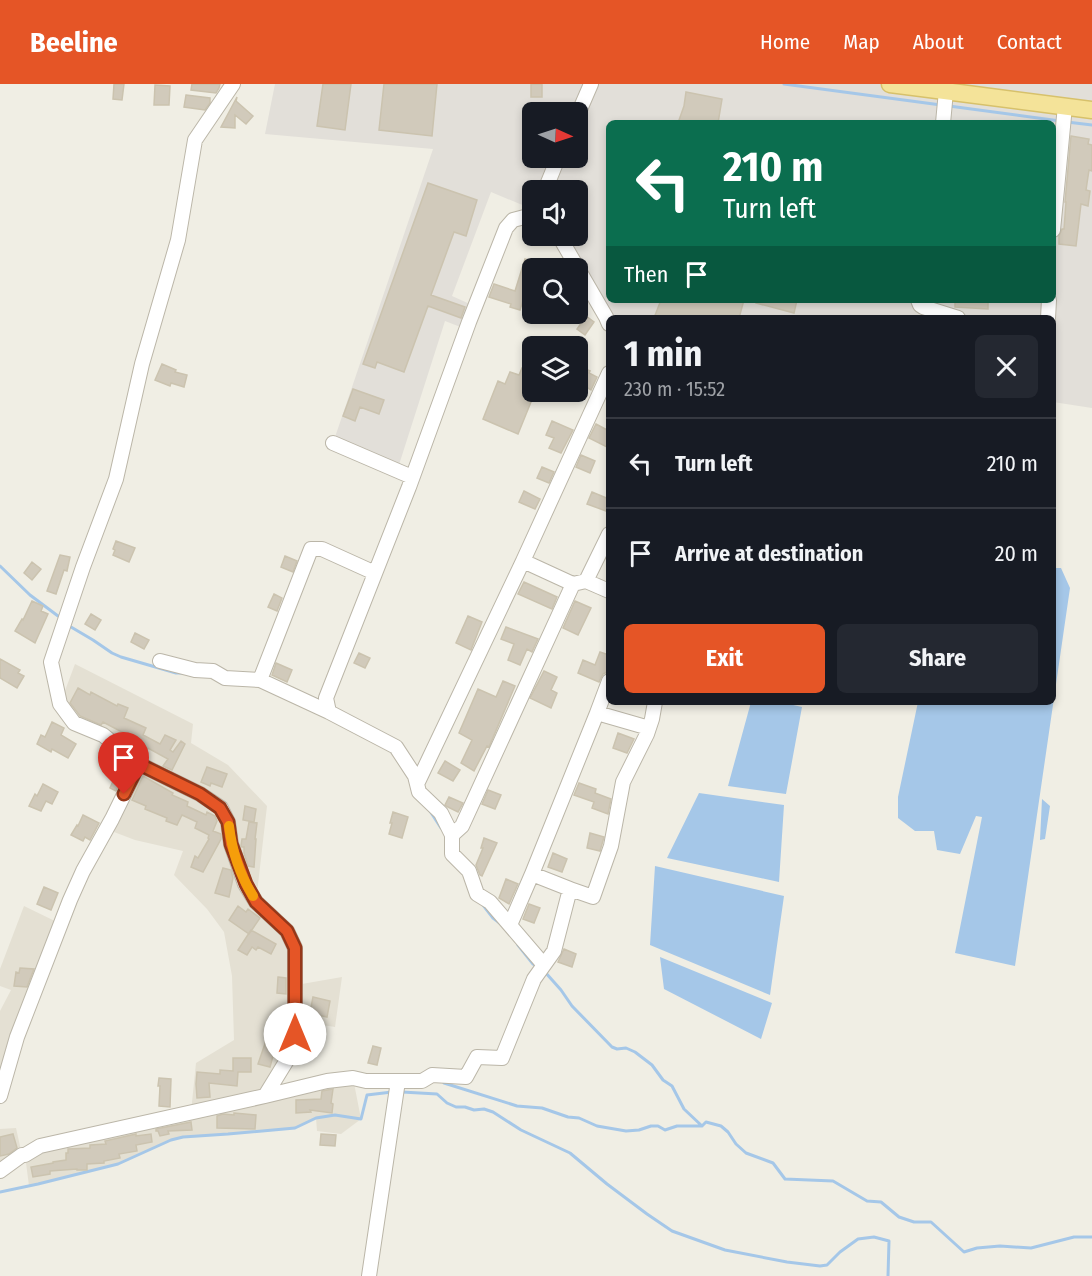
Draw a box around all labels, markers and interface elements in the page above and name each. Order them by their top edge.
text: Beeline [30,26,118,59]
text: Home [760,29,810,55]
text: Map [843,29,880,55]
text: About [913,29,964,55]
text: Contact [997,29,1062,55]
north arrow [522,102,588,168]
map controls [522,102,588,402]
text: 210 m [723,142,823,192]
icon: left [624,144,702,222]
button: sound [522,180,588,246]
text: Turn left [723,193,816,225]
button: search [522,258,588,324]
icon: arrive [680,258,713,291]
text: Then [624,261,668,288]
text: 1 min [624,332,702,376]
button: close [975,335,1038,398]
button: layers [522,336,588,402]
text: 230 m · 15:52 [624,377,725,401]
icon: left [624,447,657,480]
text: Turn left [675,450,753,477]
text: 210 m [987,450,1038,477]
icon: arrive [624,537,657,570]
text: Arrive at destination [675,540,863,567]
text: 20 m [995,540,1038,567]
button: Exit [624,624,825,693]
button: Share [837,624,1038,693]
pin [98,732,149,794]
icon: arrive [107,741,140,774]
position arrow [263,1002,327,1066]

